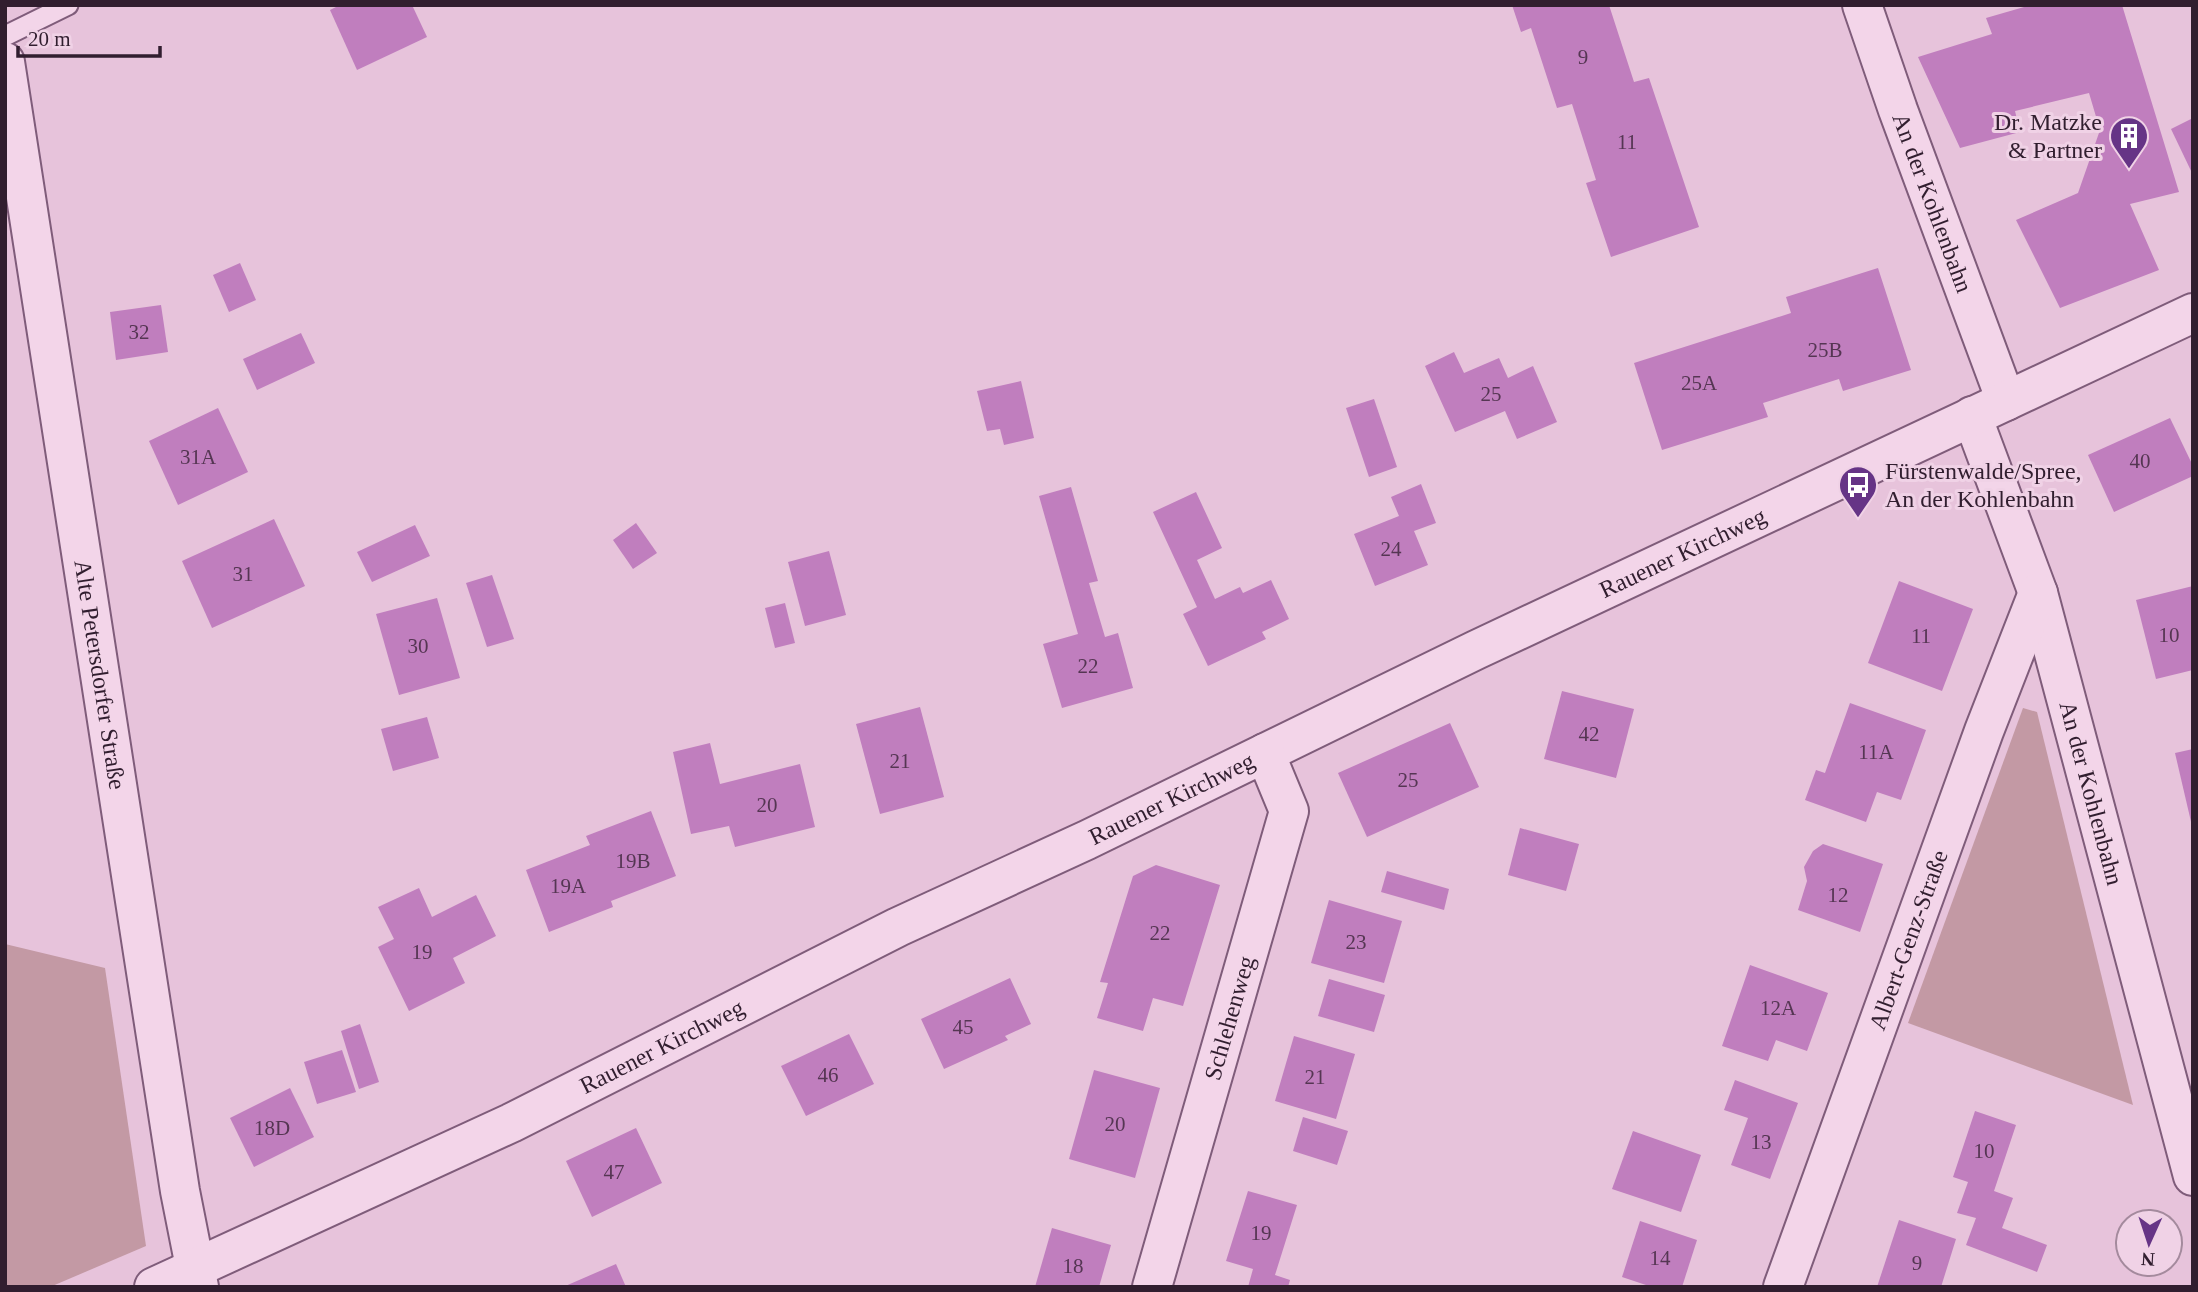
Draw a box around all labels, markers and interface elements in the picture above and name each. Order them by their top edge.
scale bar [18,14,159,58]
text: 20 m [28,27,71,51]
house number: 9 [1578,45,1588,69]
place label: Dr. Matzke & Partner [1994,109,2102,163]
street label: An der Kohlenbahn [1887,110,1978,296]
building icon: Dr. Matzke & Partner [2108,115,2150,170]
house number: 11 [1617,130,1637,154]
house number: 32 [129,320,150,344]
house number: 25B [1807,338,1843,362]
house number: 25A [1681,371,1718,395]
house number: 25 [1481,382,1502,406]
house number: 31A [180,445,217,469]
house number: 40 [2130,449,2151,473]
place label: Fürstenwalde/Spree, An der Kohlenbahn [1885,458,2082,512]
bus stop icon: Fürstenwalde/Spree, An der Kohlenbahn [1837,464,1879,519]
street label: Rauener Kirchweg [1595,503,1770,603]
house number: 24 [1381,537,1402,561]
street label: Alte Petersdorfer Straße [69,558,131,791]
house number: 31 [233,562,254,586]
house number: 10 [2159,623,2180,647]
house number: 11 [1911,624,1931,648]
house number: 30 [408,634,429,658]
house number: 22 [1078,654,1099,678]
street label: An der Kohlenbahn [2054,698,2128,888]
house number: 42 [1579,722,1600,746]
house number: 11A [1858,740,1895,764]
street label: Rauener Kirchweg [1085,747,1259,850]
house number: 21 [890,749,911,773]
house number: 25 [1398,768,1419,792]
house number: 20 [757,793,778,817]
street label: Albert-Genz-Straße [1864,847,1953,1033]
house number: 19B [615,849,651,873]
house number: 19A [550,874,587,898]
house number: 12 [1828,883,1849,907]
house number: 22 [1150,921,1171,945]
house number: 23 [1346,930,1367,954]
house number: 19 [412,940,433,964]
street label: Schlehenweg [1199,953,1260,1083]
street label: Rauener Kirchweg [575,994,748,1099]
house number: 12A [1760,996,1797,1020]
house number: 45 [953,1015,974,1039]
house number: 46 [818,1063,839,1087]
house number: 21 [1305,1065,1326,1089]
house number: 20 [1105,1112,1126,1136]
house number: 18D [254,1116,290,1140]
house number: 13 [1751,1130,1772,1154]
house number: 10 [1974,1139,1995,1163]
house number: 47 [604,1160,625,1184]
north arrow [2114,1208,2184,1278]
house number: 19 [1251,1221,1272,1245]
house number: 14 [1650,1246,1671,1270]
text: N [2140,1249,2156,1270]
house number: 9 [1912,1251,1922,1275]
house number: 18 [1063,1254,1084,1278]

